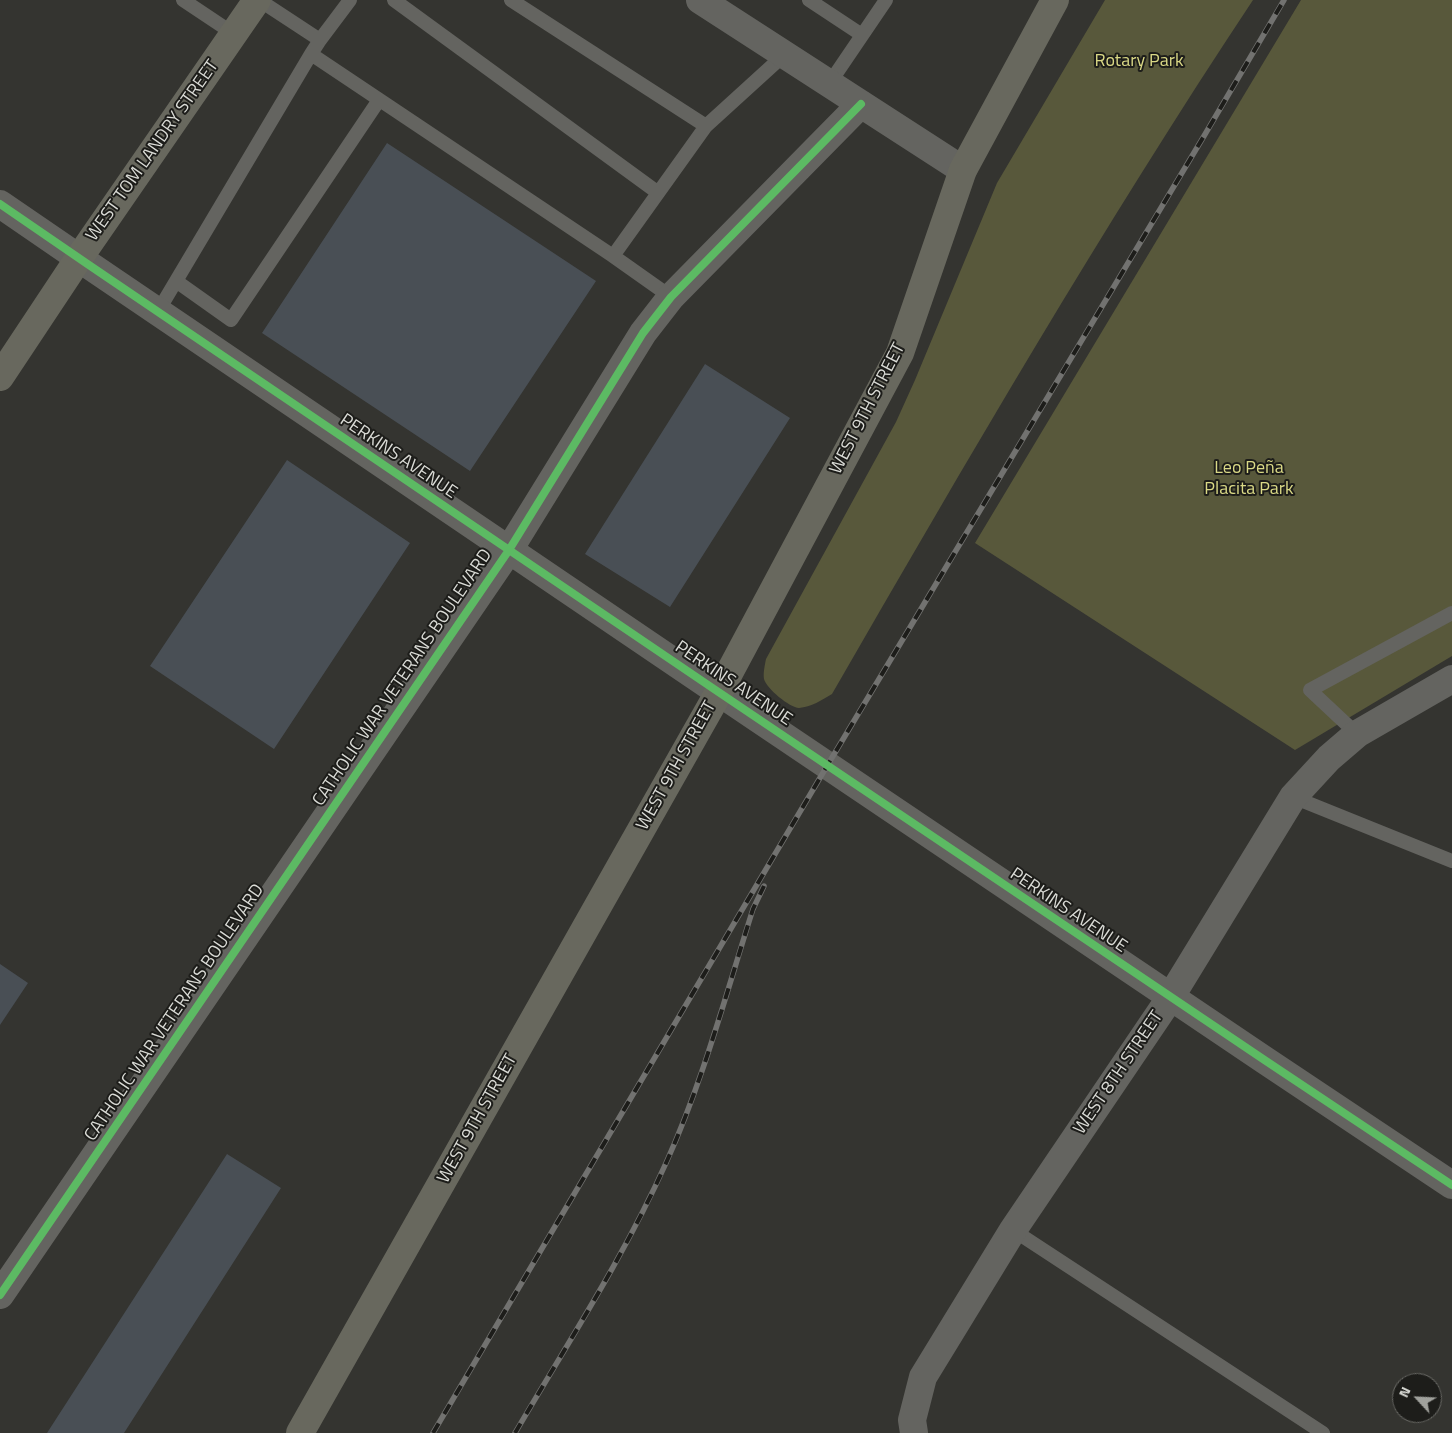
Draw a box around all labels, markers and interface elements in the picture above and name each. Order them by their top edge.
park label: Rotary Park [1094,51,1184,73]
street label: WEST TOM LANDRY STREET [82,56,224,246]
street label: WEST 9TH STREET [826,340,910,478]
street label: PERKINS AVENUE [335,410,461,504]
park label: Leo Peña Placita Park [1204,458,1294,500]
street label: CATHOLIC WAR VETERANS BOULEVARD [309,545,497,811]
street label: PERKINS AVENUE [670,637,796,731]
street label: WEST 9TH STREET [633,698,721,834]
street label: PERKINS AVENUE [1005,864,1131,958]
street label: CATHOLIC WAR VETERANS BOULEVARD [81,880,269,1146]
street label: WEST 8TH STREET [1070,1007,1168,1139]
street label: WEST 9TH STREET [434,1051,522,1187]
north arrow [1392,1373,1442,1423]
text: N [1392,1383,1415,1401]

